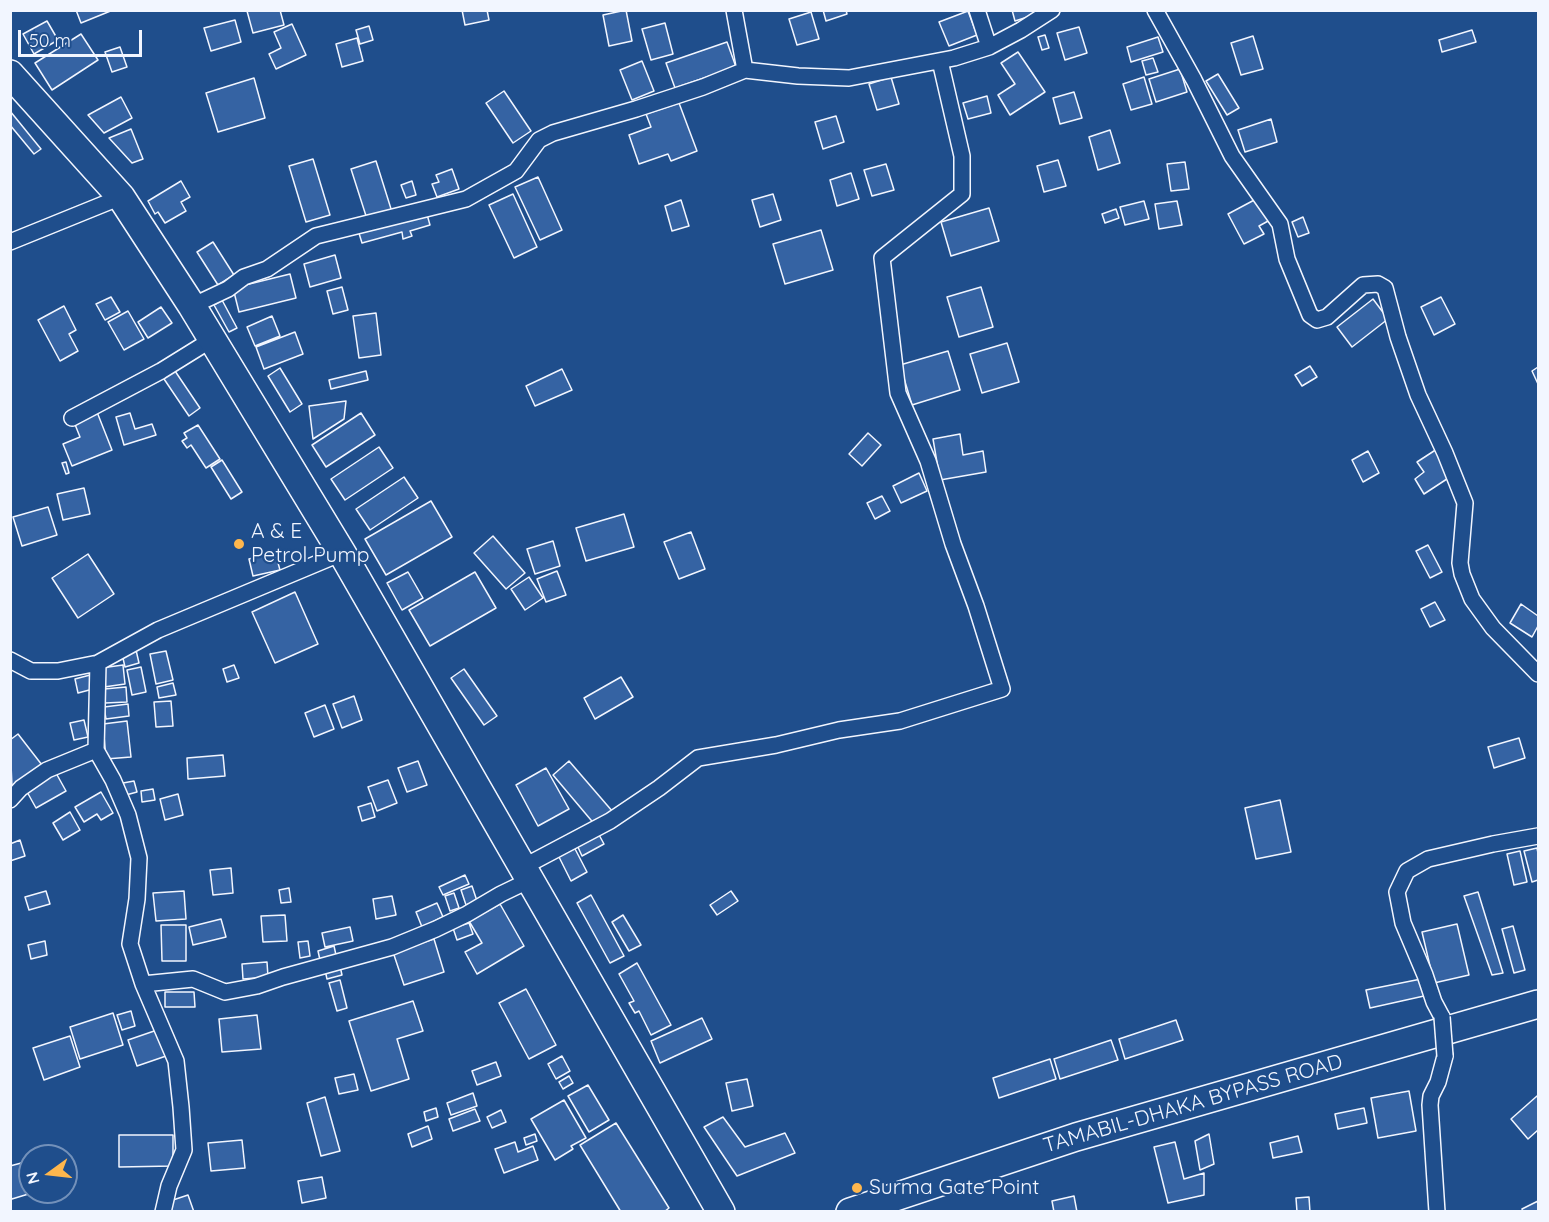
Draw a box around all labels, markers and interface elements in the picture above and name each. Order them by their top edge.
scale bar [21,18,146,56]
text: 50 m [29,29,71,52]
place label: A & E Petrol Pump [251,519,369,569]
marker: A & E Petrol Pump [232,537,246,551]
street label: TAMABIL-DHAKA BYPASS ROAD [1041,1049,1345,1159]
north arrow [18,1144,78,1204]
text: N [21,1170,44,1186]
place label: Surma Gate Point [869,1175,1039,1201]
marker: Surma Gate Point [850,1181,864,1195]

